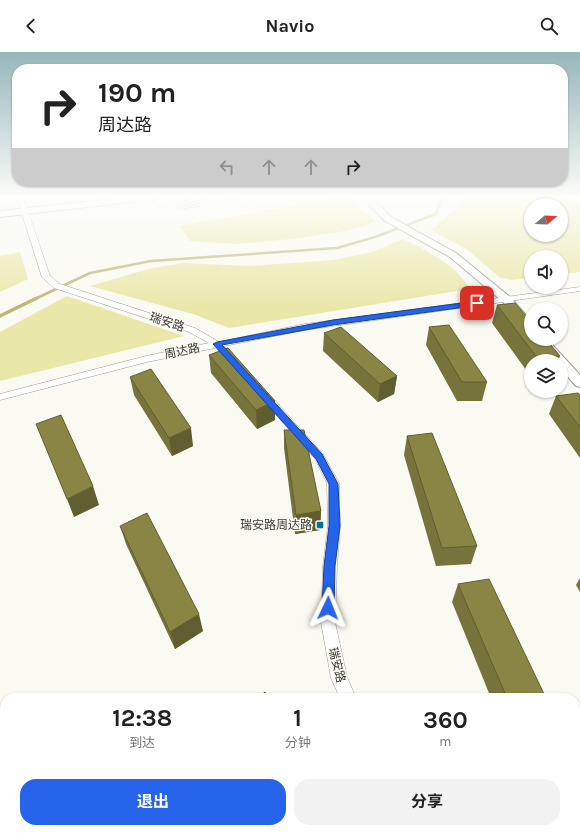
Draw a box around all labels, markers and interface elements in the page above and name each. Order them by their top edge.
icon: back [20,15,42,37]
text: Navio [266,15,314,37]
icon: search [538,15,560,37]
text: 190 m [98,76,176,109]
icon: right [32,80,84,132]
text: 周达路 [98,114,152,136]
icon: left [216,156,238,178]
icon: ahead [258,156,280,178]
icon: ahead [300,156,322,178]
icon: right [342,156,364,178]
north arrow [524,198,568,242]
map controls [524,198,568,398]
button: sound [524,250,568,294]
pin [460,286,494,320]
icon: arrive [466,292,488,314]
button: search [524,302,568,346]
street label: 瑞安路 [148,310,186,334]
street label: 周达路 [163,340,201,362]
button: layers [524,354,568,398]
place label: 瑞安路周达路 [240,518,312,532]
marker: 瑞安路周达路 [315,520,325,530]
position arrow [307,587,349,629]
street label: 瑞安路 [326,646,348,684]
text: 12:38 [112,704,172,732]
text: 1 [293,704,302,732]
text: 360 [423,706,468,734]
text: m [439,734,451,749]
text: 到达 [129,735,155,750]
text: 分钟 [285,735,311,750]
button: 退出 [20,779,286,825]
button: 分享 [294,779,560,825]

